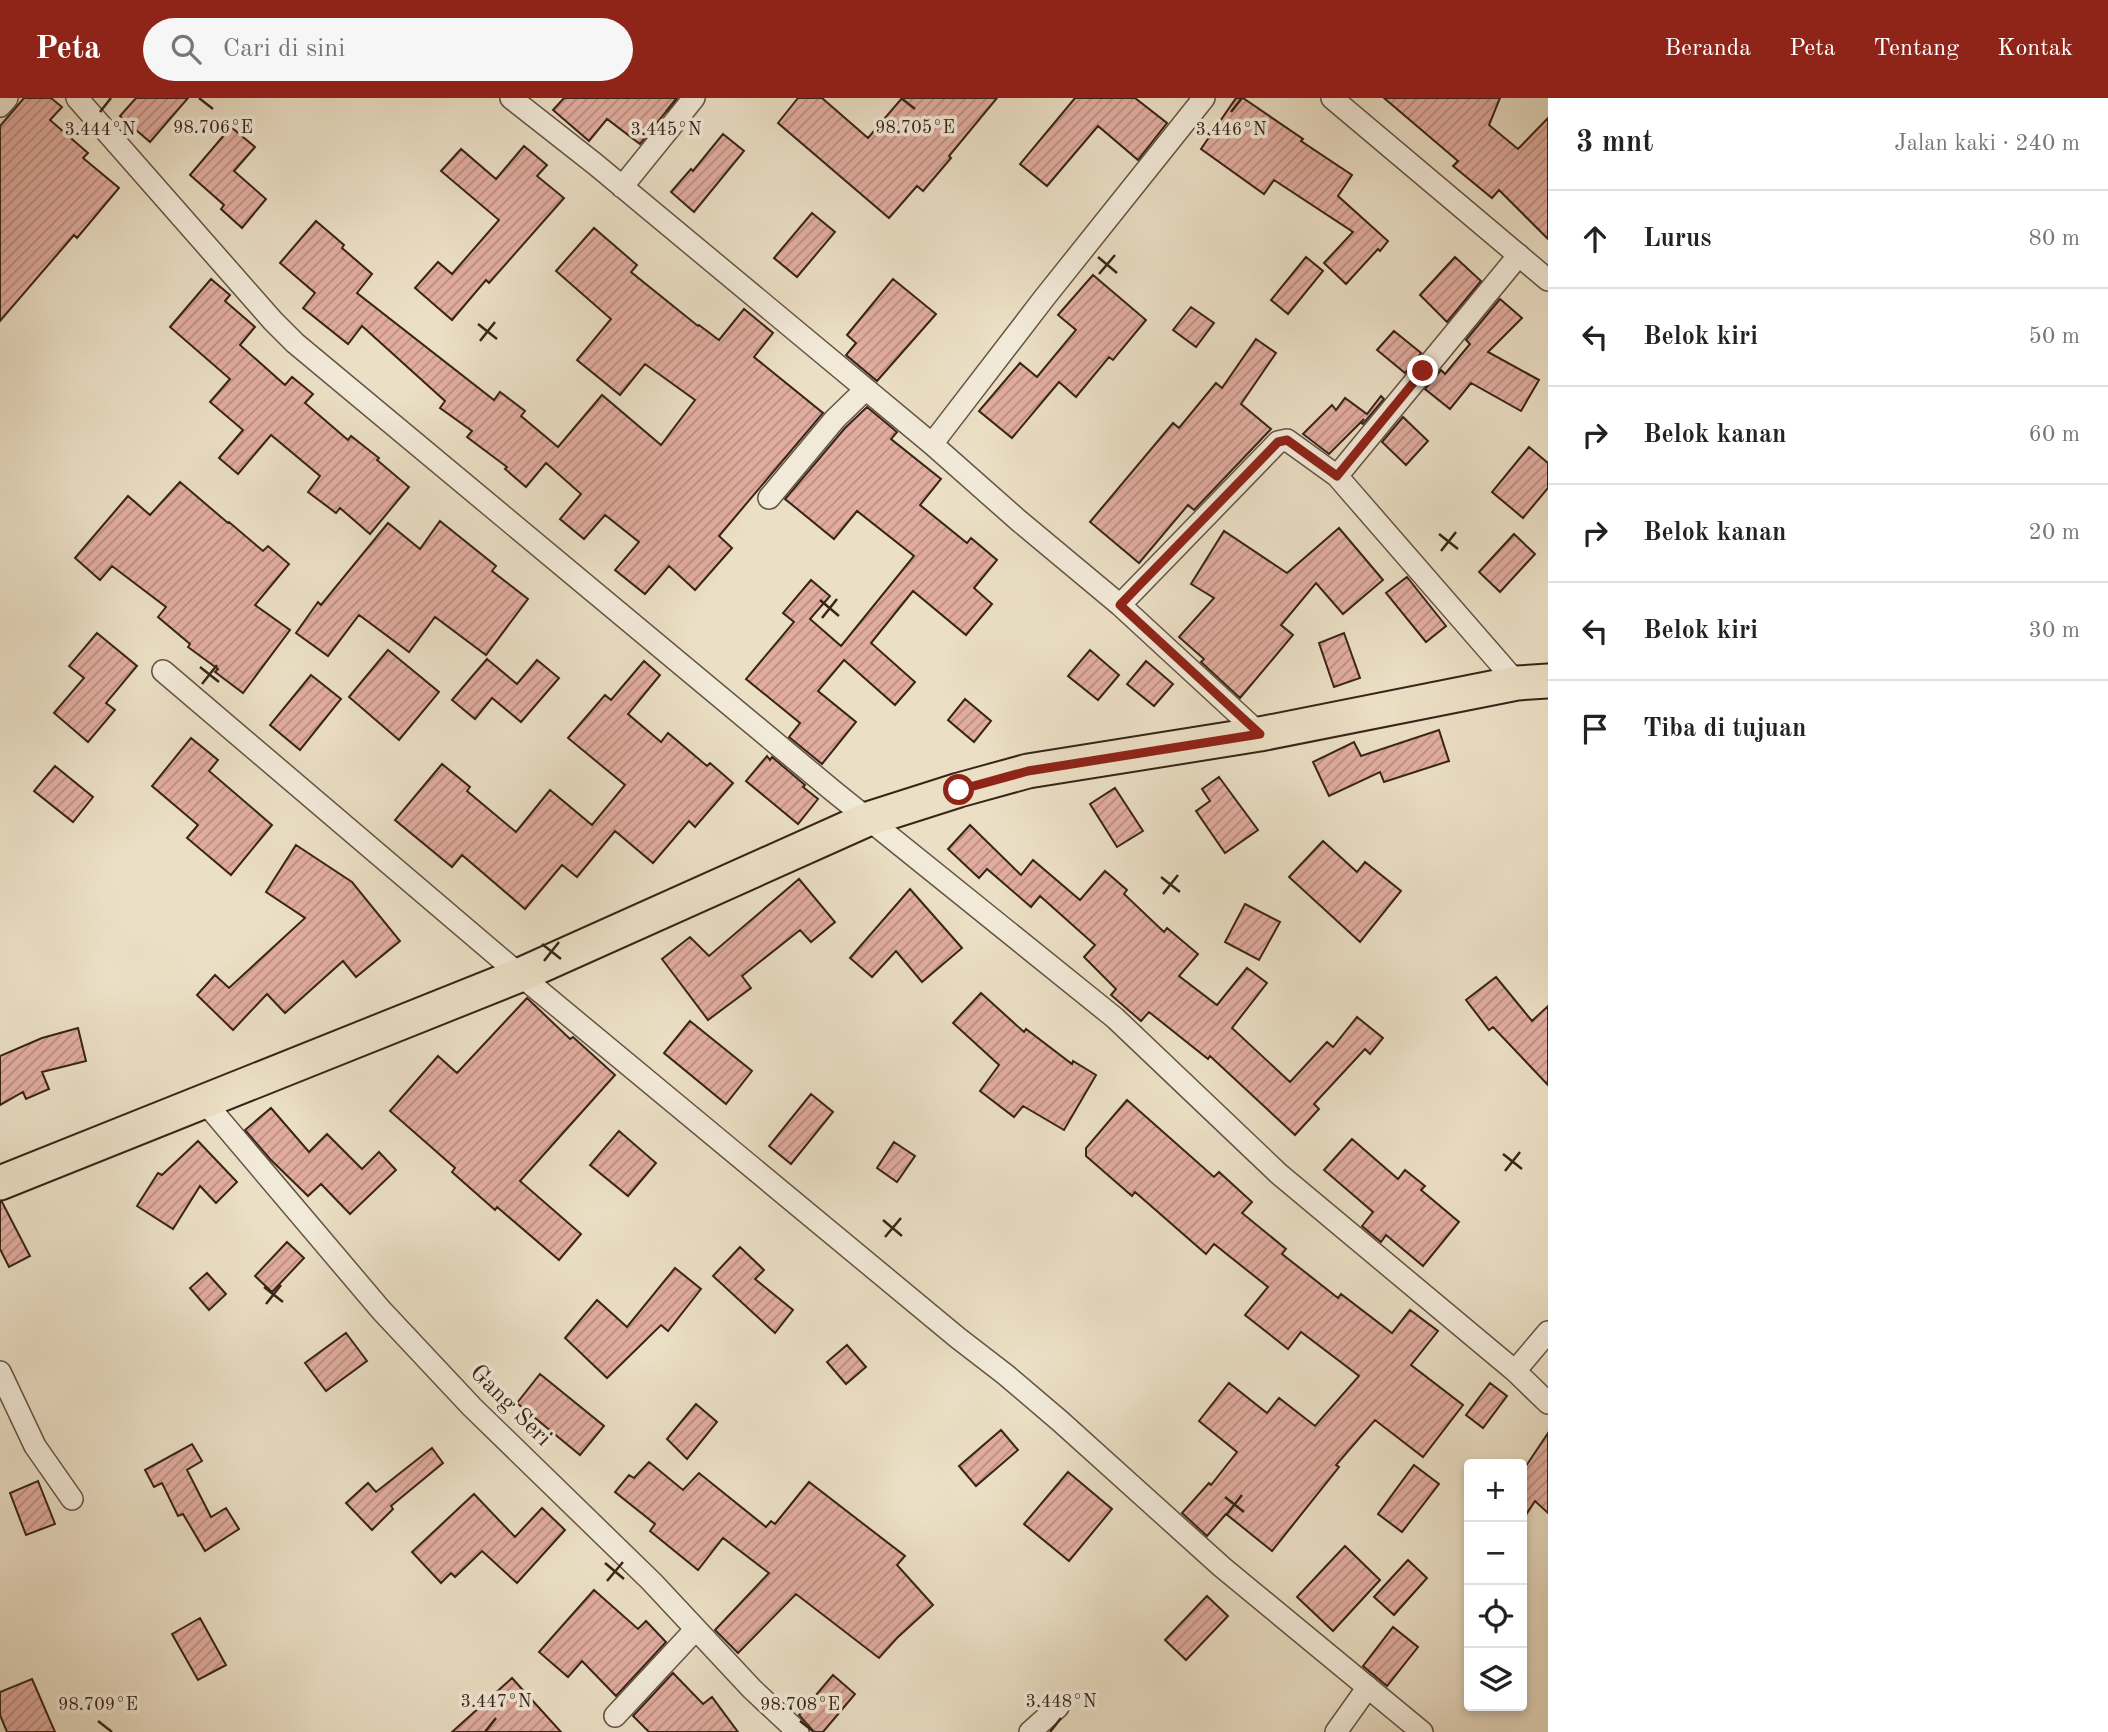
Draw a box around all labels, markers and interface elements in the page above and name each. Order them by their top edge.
search box [143,18,633,81]
icon: search [167,30,205,68]
text: Peta [35,33,101,66]
text: Cari di sini [223,36,345,62]
text: Beranda [1665,37,1751,61]
text: Peta [1789,37,1836,61]
text: Tentang [1874,37,1959,61]
text: Kontak [1997,37,2073,61]
text: 98.706°E [173,119,253,137]
text: 98.705°E [875,119,955,137]
text: 3.444°N [64,121,136,139]
text: 3.445°N [630,121,702,139]
text: 3.446°N [1195,121,1267,139]
text: 3 mnt [1576,128,1653,158]
text: Jalan kaki · 240 m [1894,132,2080,155]
icon: ahead [1576,220,1614,258]
text: Lurus [1643,226,1711,252]
text: 80 m [2029,227,2080,250]
icon: left [1576,318,1614,356]
text: Belok kiri [1643,324,1758,350]
text: 50 m [2029,325,2080,348]
route end [1407,355,1438,386]
icon: right [1576,416,1614,454]
text: Belok kanan [1643,422,1787,448]
text: 60 m [2029,423,2080,446]
icon: right [1576,514,1614,552]
text: Belok kanan [1643,520,1787,546]
text: 20 m [2029,521,2080,544]
icon: left [1576,612,1614,650]
text: Belok kiri [1643,618,1758,644]
text: 30 m [2029,619,2080,642]
icon: arrive [1576,710,1614,748]
text: Tiba di tujuan [1643,716,1807,742]
route start [943,774,974,805]
street label: Gang Seri [465,1361,555,1451]
map controls [1464,1459,1527,1711]
button: + [1464,1459,1527,1522]
button: − [1464,1522,1527,1585]
button: locate [1464,1585,1527,1648]
button: layers [1464,1648,1527,1711]
text: 3.447°N [460,1693,532,1711]
text: 3.448°N [1025,1693,1097,1711]
text: 98.709°E [58,1696,138,1714]
text: 98.708°E [760,1696,840,1714]

